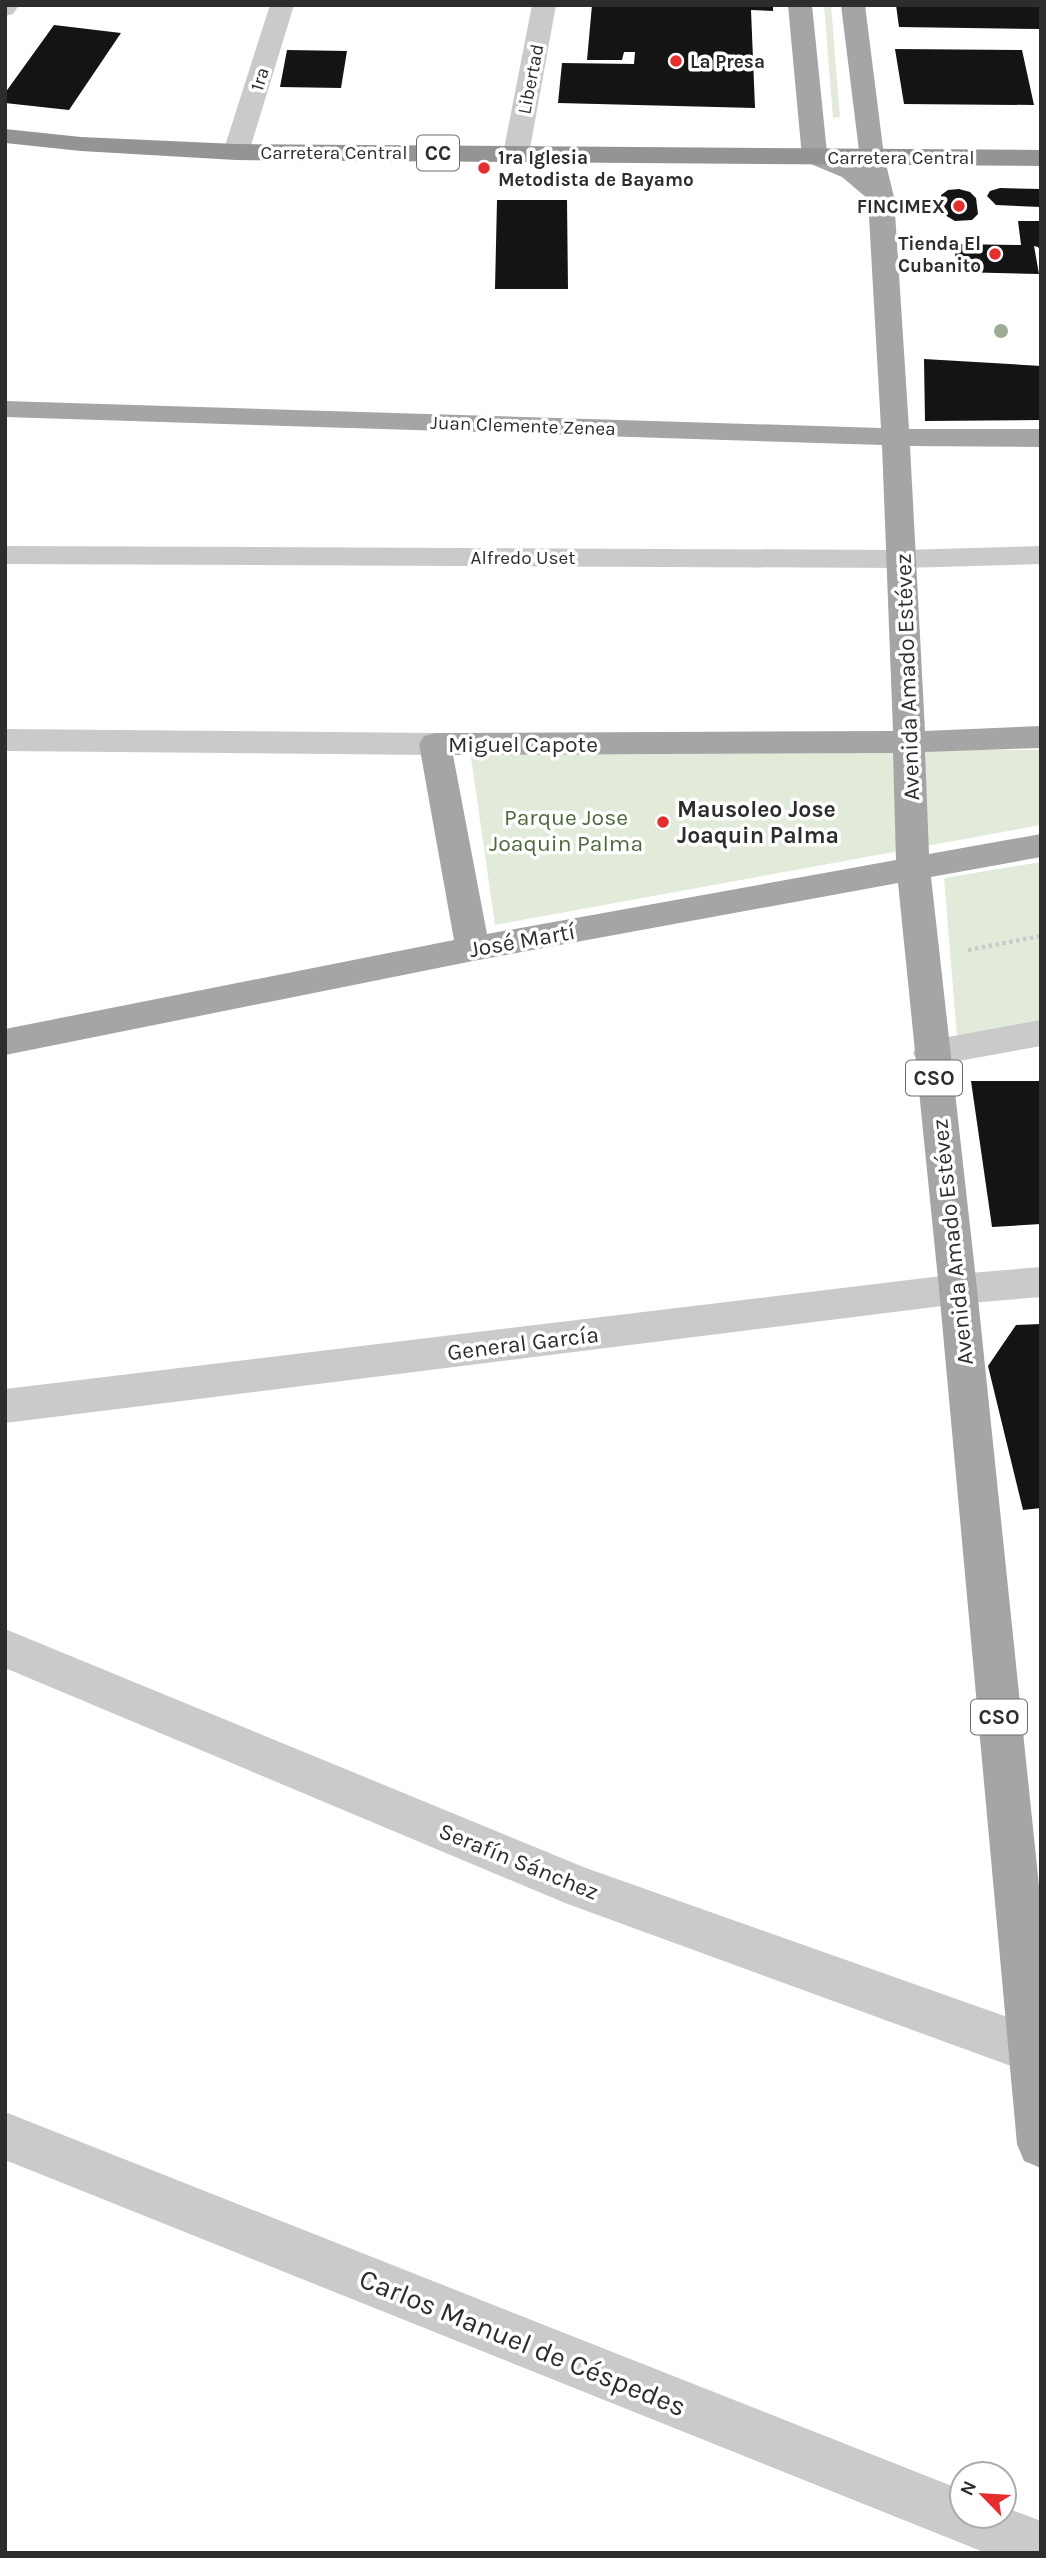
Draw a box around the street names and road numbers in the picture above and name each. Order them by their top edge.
street label: Libertad [513,42,549,116]
street label: 1ra [246,65,274,94]
road number: CC [417,136,459,170]
street label: Carretera Central [260,142,408,164]
street label: Carretera Central [827,147,975,169]
street label: Juan Clemente Zenea [430,412,616,440]
street label: Alfredo Uset [471,547,575,569]
street label: Avenida Amado Estévez [890,553,925,801]
street label: Miguel Capote [448,731,598,758]
street label: José Martí [467,918,577,963]
road number: CSO [906,1060,962,1096]
street label: Avenida Amado Estévez [926,1118,979,1366]
street label: General García [446,1321,600,1366]
road number: CSO [971,1700,1027,1734]
street label: Serafín Sánchez [435,1817,603,1906]
street label: Carlos Manuel de Céspedes [355,2262,691,2423]

